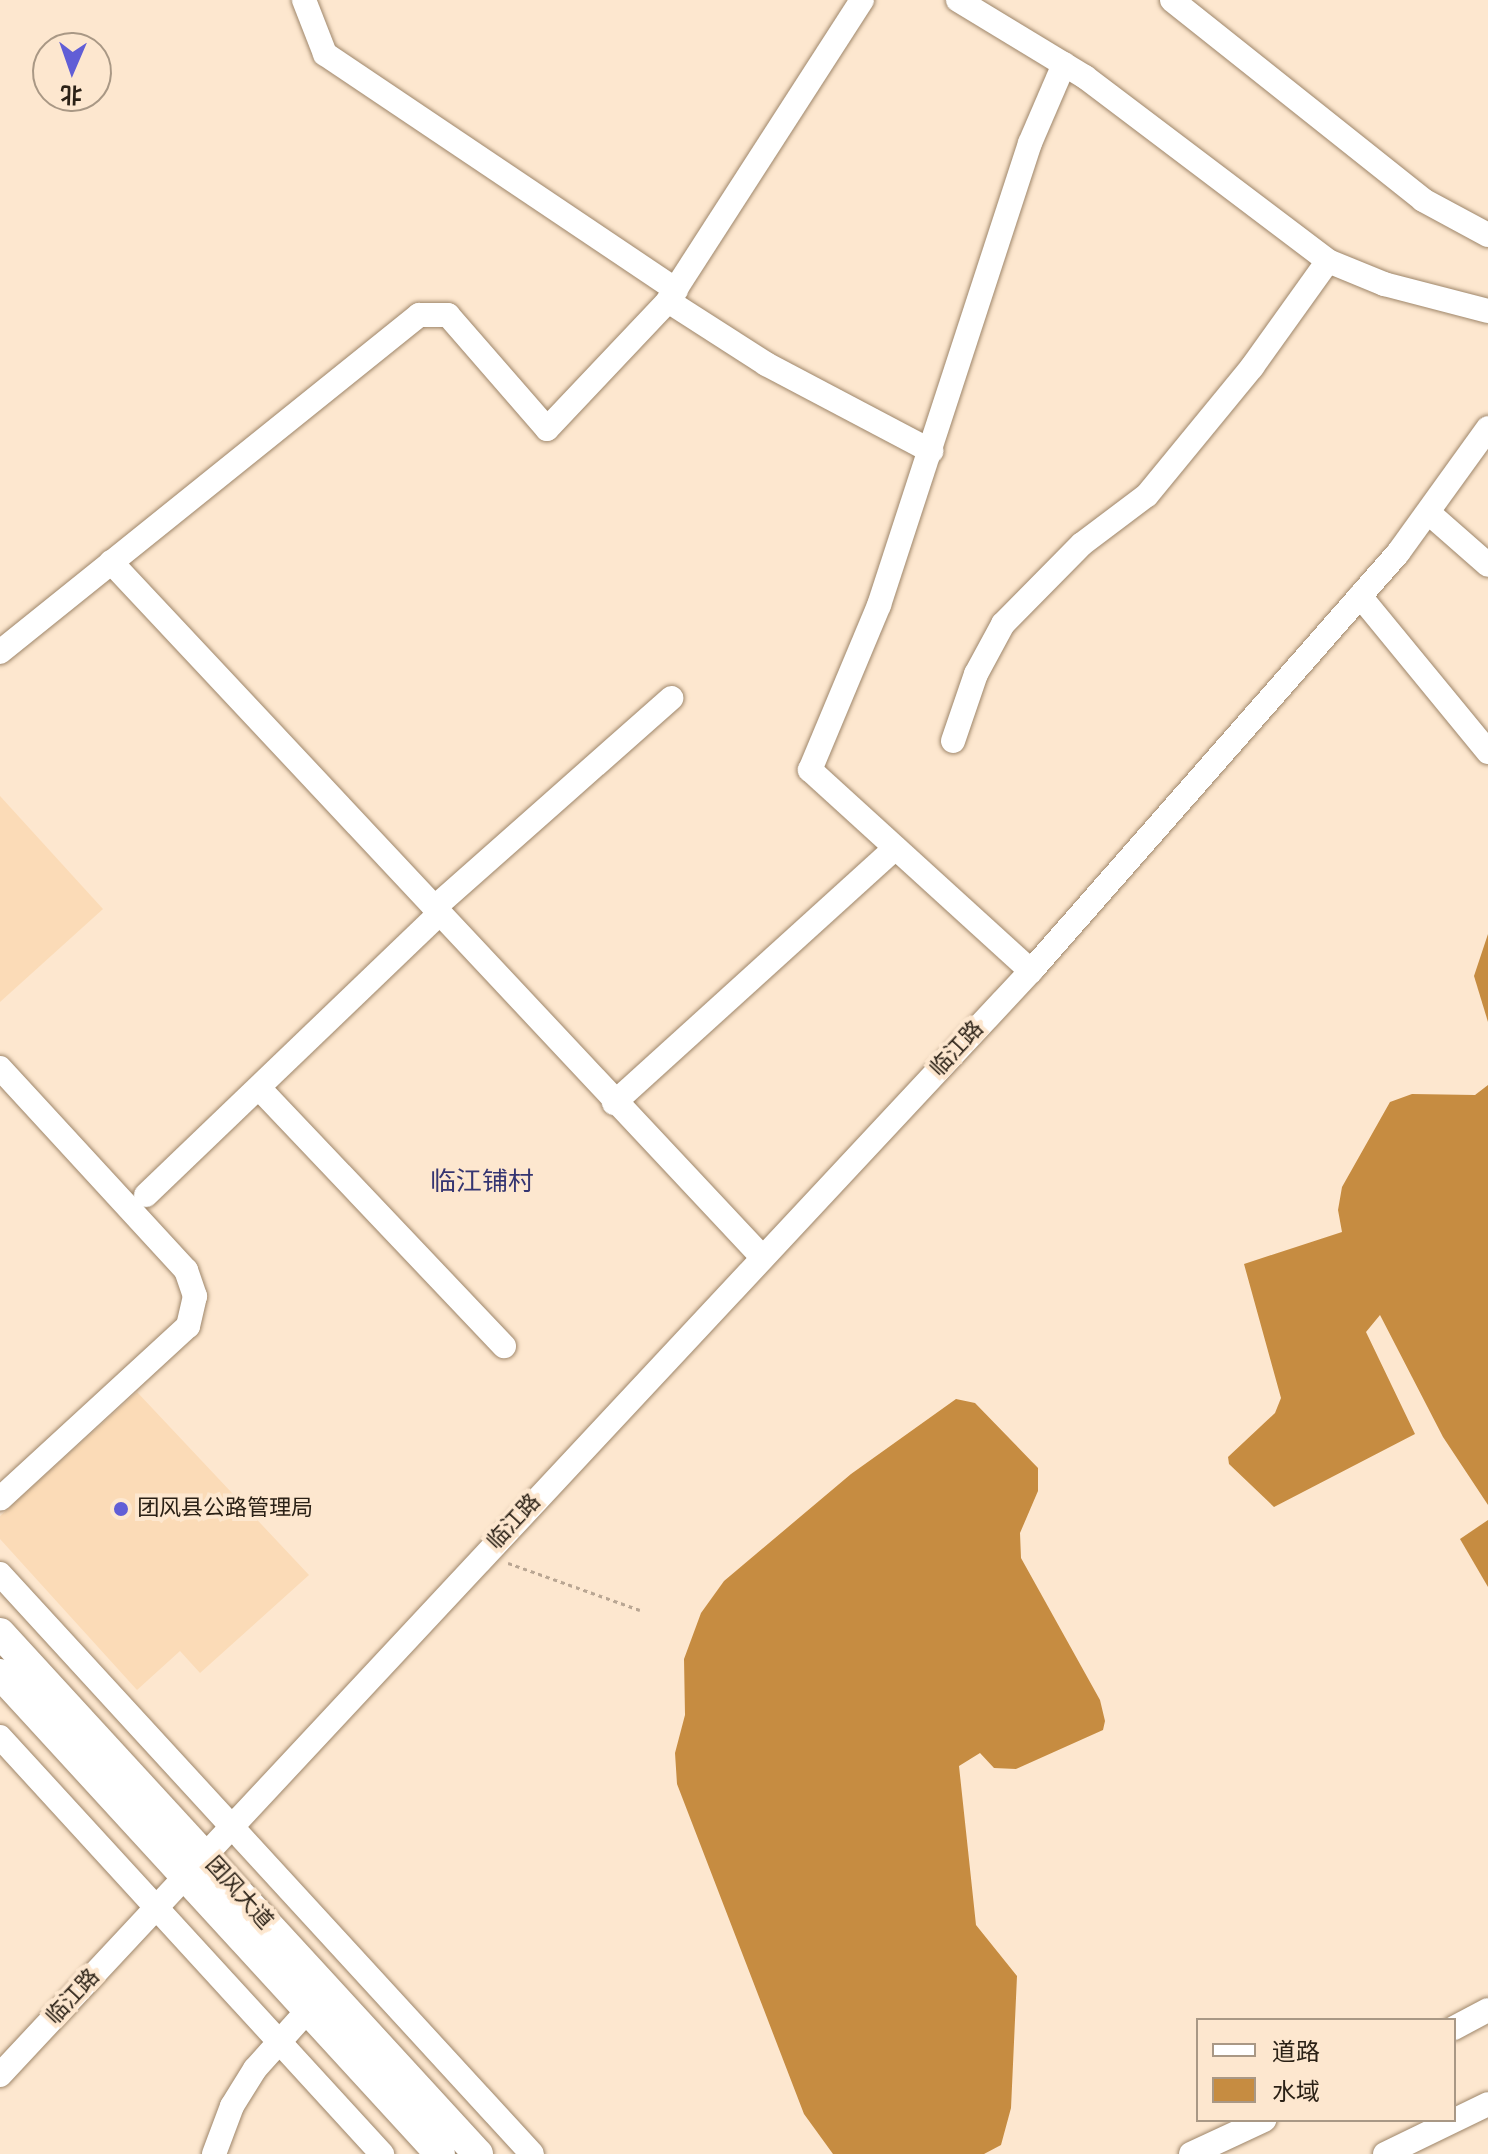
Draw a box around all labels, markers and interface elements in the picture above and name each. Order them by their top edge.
north arrow [32,32,112,112]
text: 北 [60,83,83,105]
street label: 临江路 [925,1016,989,1082]
district label: 临江铺村 [430,1167,534,1199]
street label: 临江路 [482,1489,546,1555]
place label: 团风县公路管理局 [137,1496,313,1522]
marker: 团风县公路管理局 [112,1500,130,1518]
street label: 团风大道 [200,1851,278,1935]
street label: 临江路 [41,1964,105,2030]
legend [1196,2018,1456,2122]
text: 道路 [1272,2041,1320,2065]
text: 水域 [1272,2081,1320,2105]

